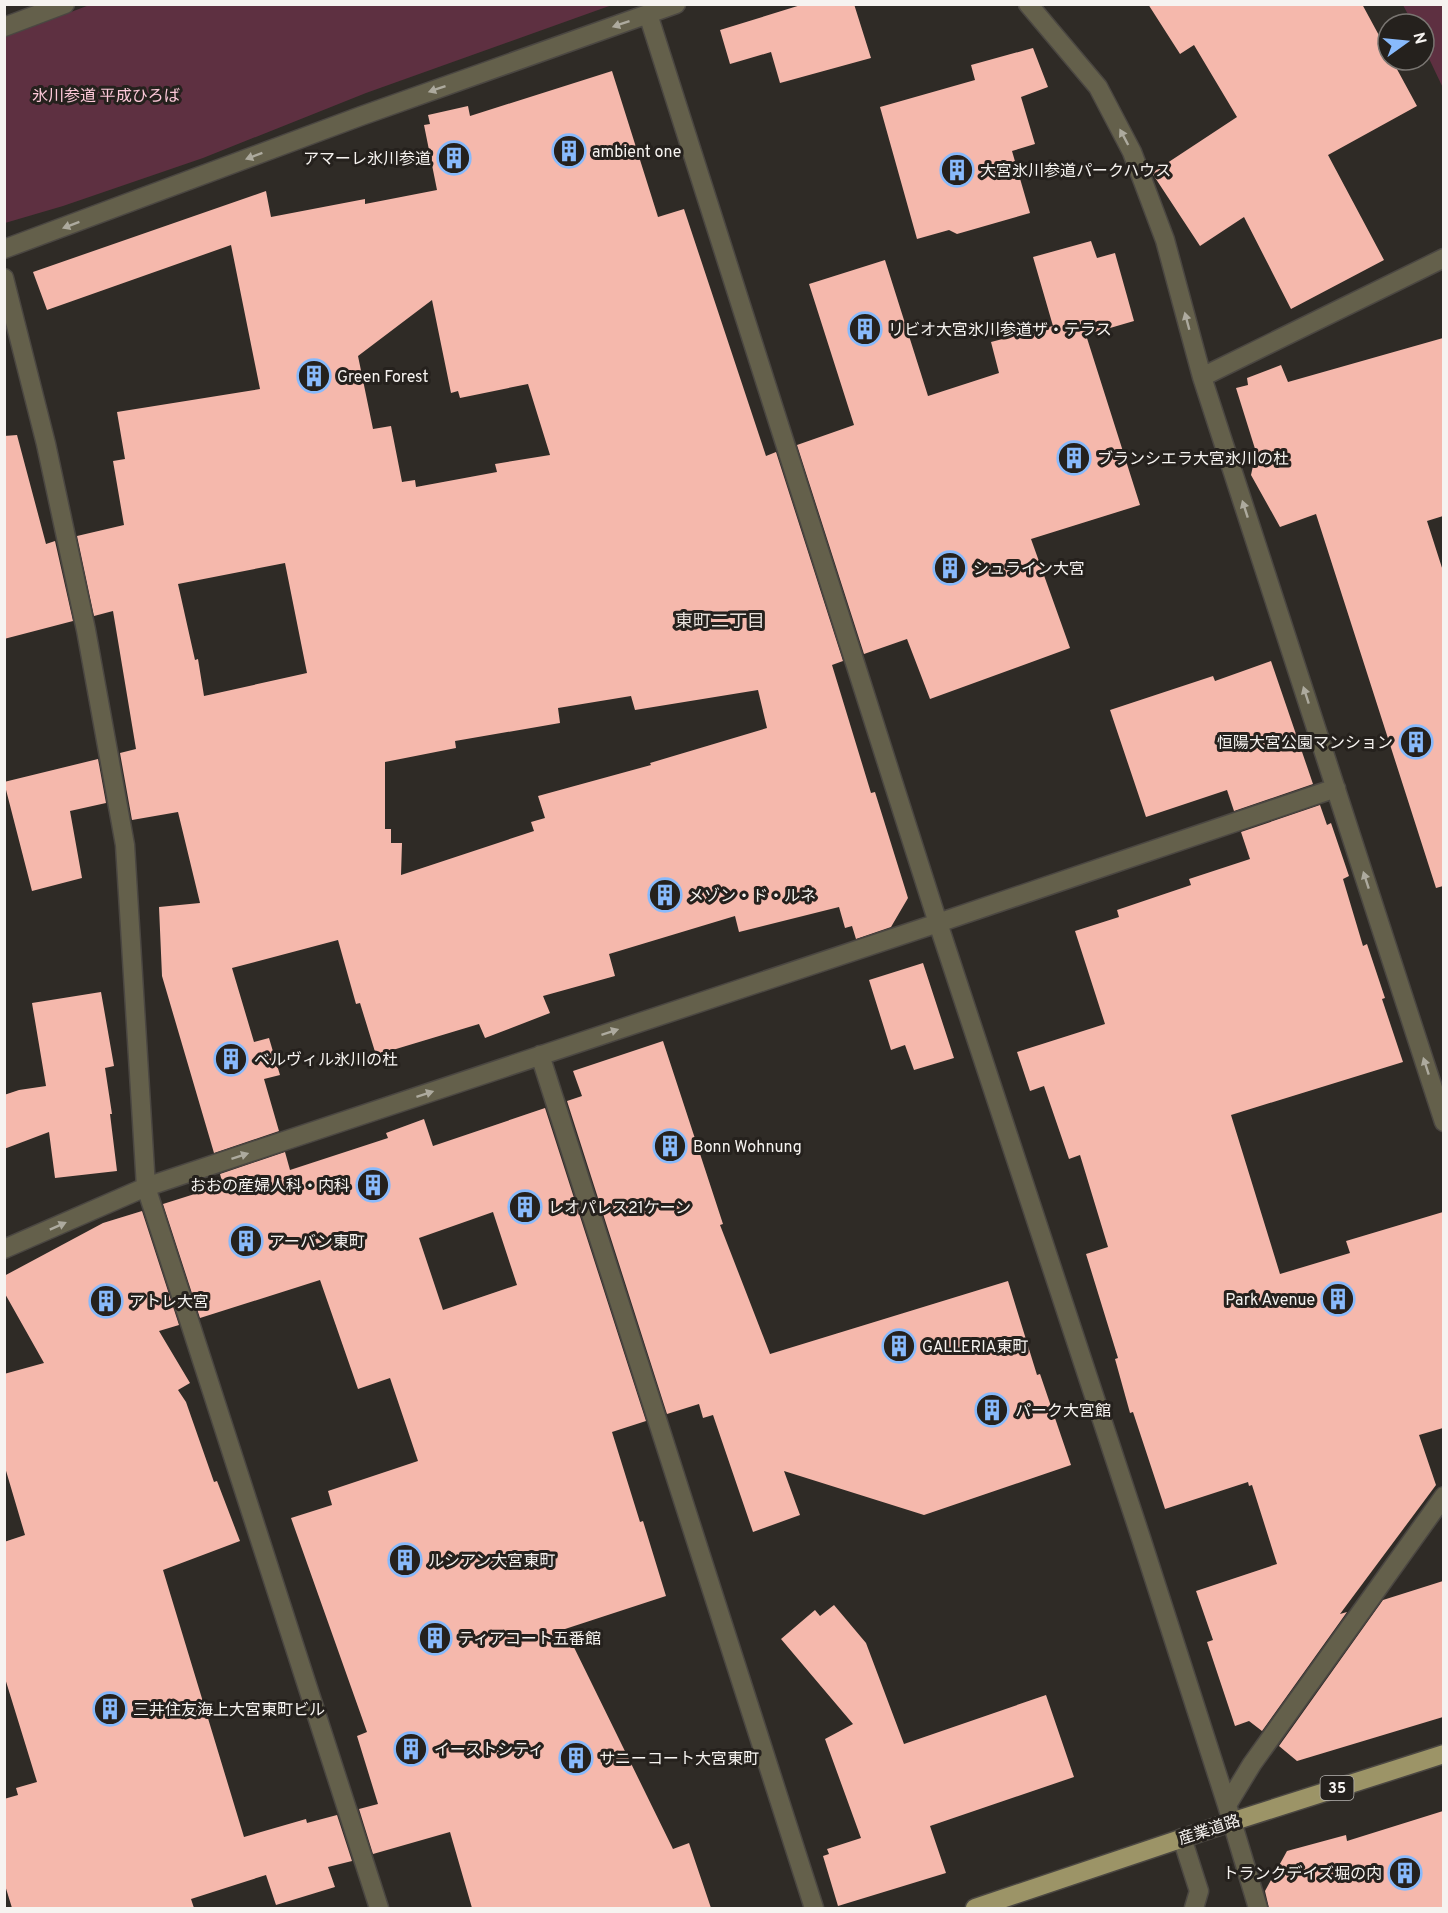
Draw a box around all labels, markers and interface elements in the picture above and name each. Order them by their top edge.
north arrow [1376,12,1436,72]
one-way arrow [611,20,629,30]
text: N [1407,30,1430,47]
one-way arrow [428,85,446,95]
park label: 氷川参道 平成ひろば [32,87,180,107]
one-way arrow [1119,128,1129,145]
building icon: ambient one [551,133,587,169]
building icon: アマーレ氷川参道 [436,140,472,176]
place label: ambient one [592,143,681,163]
place label: アマーレ氷川参道 [303,150,431,170]
one-way arrow [244,152,262,162]
building icon: 大宮氷川参道パークハウス [939,152,975,188]
place label: 大宮氷川参道パークハウス [980,162,1171,182]
one-way arrow [62,220,80,230]
building icon: リビオ大宮氷川参道ザ・テラス [847,311,883,347]
one-way arrow [1182,312,1191,330]
place label: リビオ大宮氷川参道ザ・テラス [888,321,1112,341]
building icon: Green Forest [296,358,332,394]
place label: Green Forest [337,368,429,388]
building icon: ブランシエラ大宮氷川の杜 [1056,440,1092,476]
place label: ブランシエラ大宮氷川の杜 [1097,450,1289,470]
one-way arrow [1240,500,1250,518]
building icon: シュライン大宮 [932,550,968,586]
place label: シュライン大宮 [973,560,1085,580]
district label: 東町二丁目 [675,611,765,634]
one-way arrow [1301,686,1310,704]
building icon: 恒陽大宮公園マンション [1398,724,1434,760]
place label: 恒陽大宮公園マンション [1217,734,1393,754]
one-way arrow [1361,871,1370,889]
building icon: メゾン・ド・ルネ [647,877,683,913]
place label: メゾン・ド・ルネ [688,887,816,907]
one-way arrow [601,1027,619,1037]
building icon: ベルヴィル氷川の杜 [213,1041,249,1077]
place label: ベルヴィル氷川の杜 [254,1051,398,1071]
one-way arrow [1420,1057,1430,1075]
one-way arrow [416,1089,434,1098]
building icon: Bonn Wohnung [652,1128,688,1164]
place label: Bonn Wohnung [693,1138,802,1158]
one-way arrow [231,1150,249,1160]
building icon: おおの産婦人科・内科 [355,1167,391,1203]
place label: おおの産婦人科・内科 [190,1177,350,1197]
building icon: レオパレス21ケーン [507,1189,543,1225]
place label: レオパレス21ケーン [548,1199,691,1219]
one-way arrow [49,1220,67,1230]
building icon: アーバン東町 [228,1223,264,1259]
place label: アーバン東町 [269,1233,365,1253]
building icon: Park Avenue [1320,1281,1356,1317]
building icon: アトレ大宮 [88,1283,124,1319]
place label: Park Avenue [1225,1291,1315,1311]
place label: アトレ大宮 [129,1293,209,1313]
building icon: GALLERIA東町 [881,1328,917,1364]
place label: GALLERIA東町 [922,1338,1028,1358]
building icon: パーク大宮館 [974,1392,1010,1428]
place label: パーク大宮館 [1015,1402,1111,1422]
building icon: ルシアン大宮東町 [387,1542,423,1578]
place label: ルシアン大宮東町 [428,1552,555,1572]
building icon: ティアコート五番館 [417,1620,453,1656]
place label: ティアコート五番館 [458,1630,601,1650]
building icon: 三井住友海上大宮東町ビル [92,1691,128,1727]
place label: 三井住友海上大宮東町ビル [133,1701,325,1721]
building icon: イーストシティ [393,1731,429,1767]
building icon: サニーコート大宮東町 [558,1740,594,1776]
place label: イーストシティ [434,1741,544,1761]
place label: サニーコート大宮東町 [599,1750,759,1770]
road number: 35 [1320,1776,1354,1800]
street label: 産業道路 [1176,1812,1243,1850]
building icon: トランクデイズ堀の内 [1387,1855,1423,1891]
place label: トランクデイズ堀の内 [1222,1865,1382,1885]

